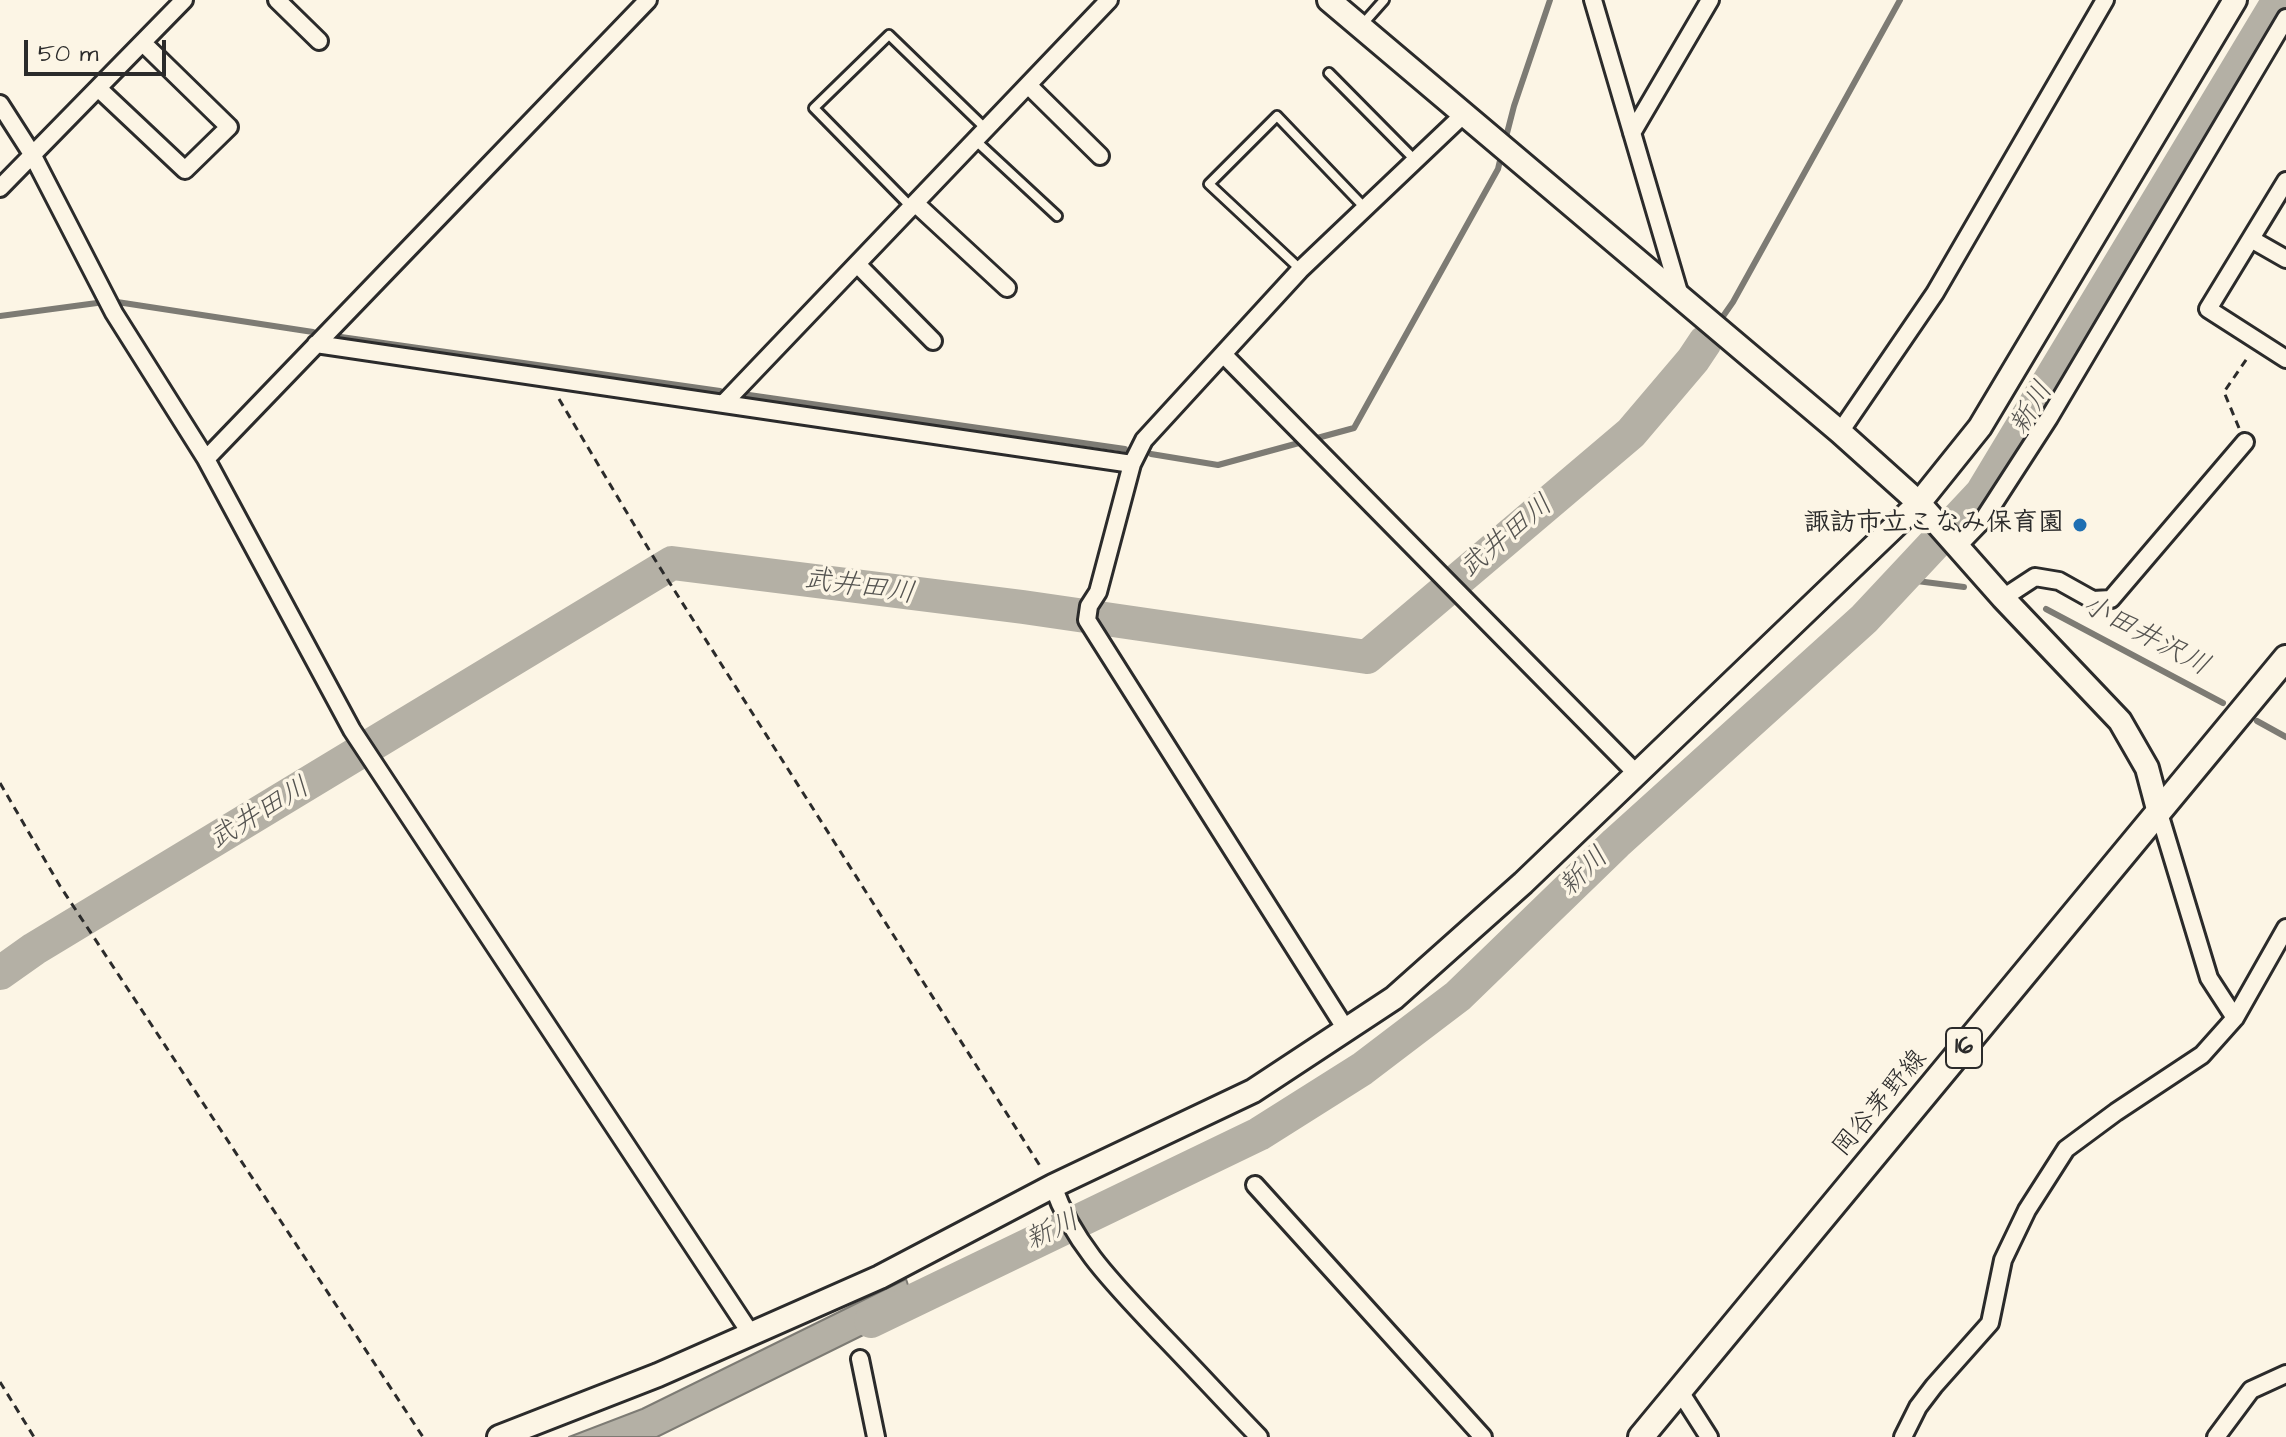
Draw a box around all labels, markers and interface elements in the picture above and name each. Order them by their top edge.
scale bar [28,24,170,74]
text: 50 m [38,37,98,71]
water label: 新川 [2004,376,2062,442]
water label: 武井田川 [1453,489,1561,587]
place label: 諏訪市立こなみ保育園 [1804,509,2064,541]
marker: 諏訪市立こなみ保育園 [2071,516,2089,534]
water label: 武井田川 [801,564,917,612]
water label: 小田井沢川 [2075,589,2215,685]
water label: 武井田川 [203,772,317,858]
water label: 新川 [1553,841,1617,905]
road number: 16 [1946,1028,1982,1068]
street label: 岡谷茅野線 [1827,1044,1935,1164]
water label: 新川 [1021,1205,1085,1259]

